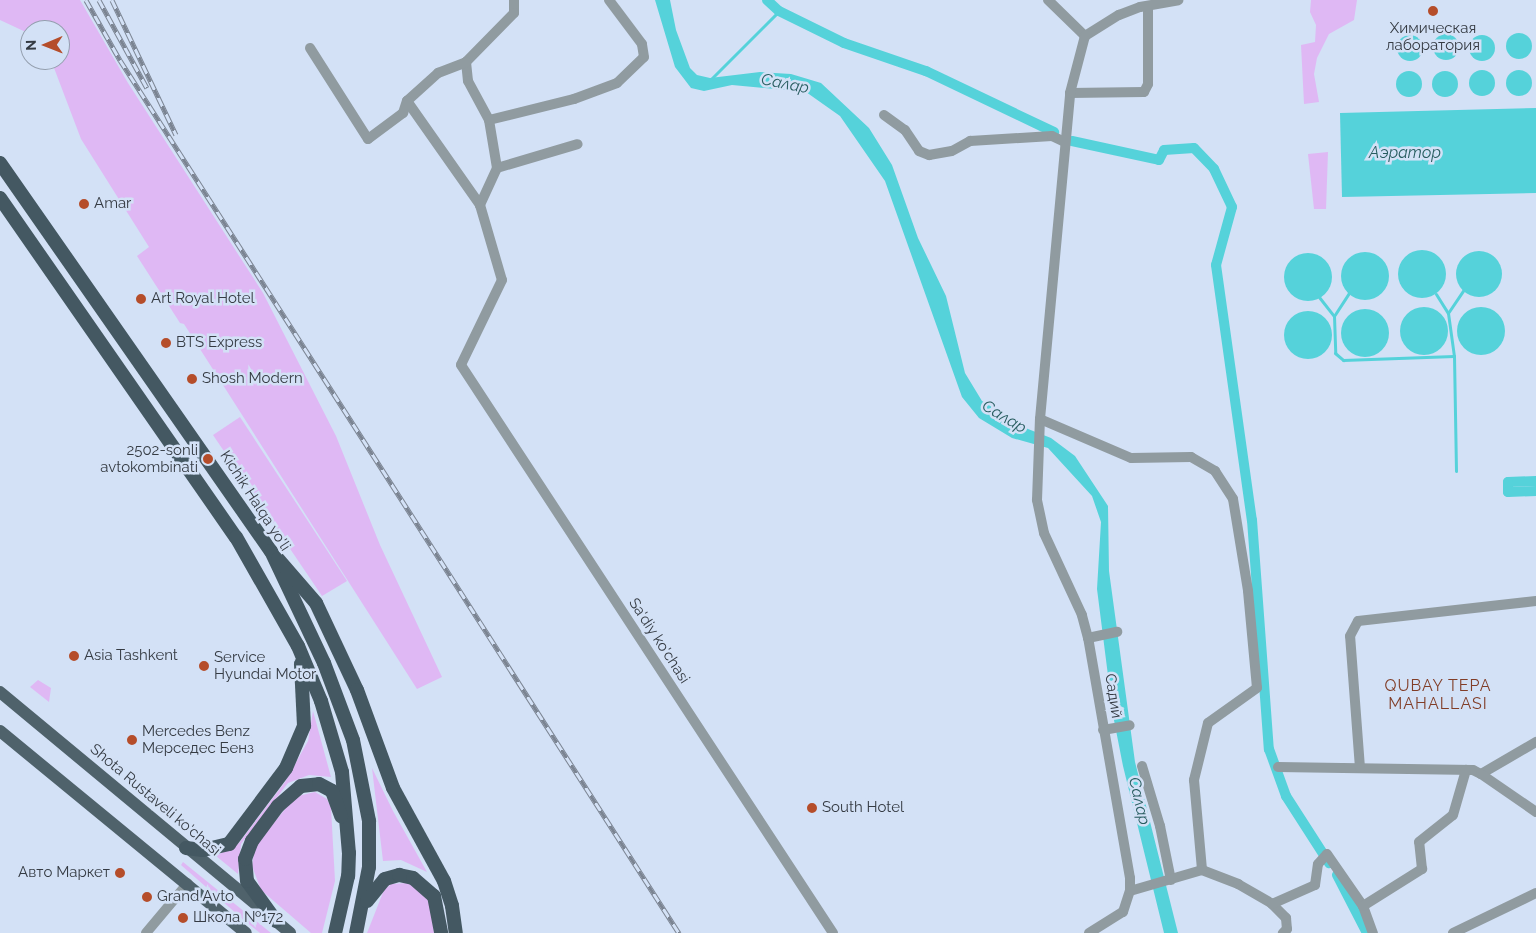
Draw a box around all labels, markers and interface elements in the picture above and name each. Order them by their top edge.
marker: Химическая лаборатория [1427,5,1439,17]
place label: Химическая лаборатория [1386,19,1480,54]
north arrow [20,20,70,70]
text: N [23,40,39,51]
water label: Салар [759,70,811,98]
water label: Аэратор [1369,143,1441,163]
place label: Amar [94,195,131,213]
marker: Amar [78,198,90,210]
place label: Art Royal Hotel [151,290,255,308]
marker: Art Royal Hotel [135,293,147,305]
place label: BTS Express [176,334,262,352]
marker: BTS Express [160,337,172,349]
place label: Shosh Modern [202,370,303,388]
marker: Shosh Modern [186,373,198,385]
water label: Салар [978,396,1030,438]
place label: 2502-sonli avtokombinati [100,441,198,476]
street label: Kichik Halqa yo'li [216,447,294,555]
marker: 2502-sonli avtokombinati [202,453,214,465]
street label: Sa'diy ko'chasi [625,595,693,687]
place label: Asia Tashkent [84,647,178,665]
place label: Service Hyundai Motor [214,648,316,683]
marker: Asia Tashkent [68,650,80,662]
marker: Service Hyundai Motor [198,660,210,672]
street label: Садий [1101,672,1125,720]
district label: QUBAY TEPA MAHALLASI [1383,676,1493,714]
place label: Mercedes Benz Мерседес Бенз [142,722,254,757]
marker: Mercedes Benz Мерседес Бенз [126,734,138,746]
street label: Shota Rustaveli ko'chasi [86,740,224,860]
water label: Салар [1124,775,1154,827]
place label: South Hotel [822,799,904,817]
marker: South Hotel [806,802,818,814]
place label: Авто Маркет [18,864,110,882]
marker: Авто Маркет [114,867,126,879]
place label: Grand Avto [157,888,235,906]
marker: Grand Avto [141,891,153,903]
place label: Школа №172 [193,909,283,927]
marker: Школа №172 [177,912,189,924]

